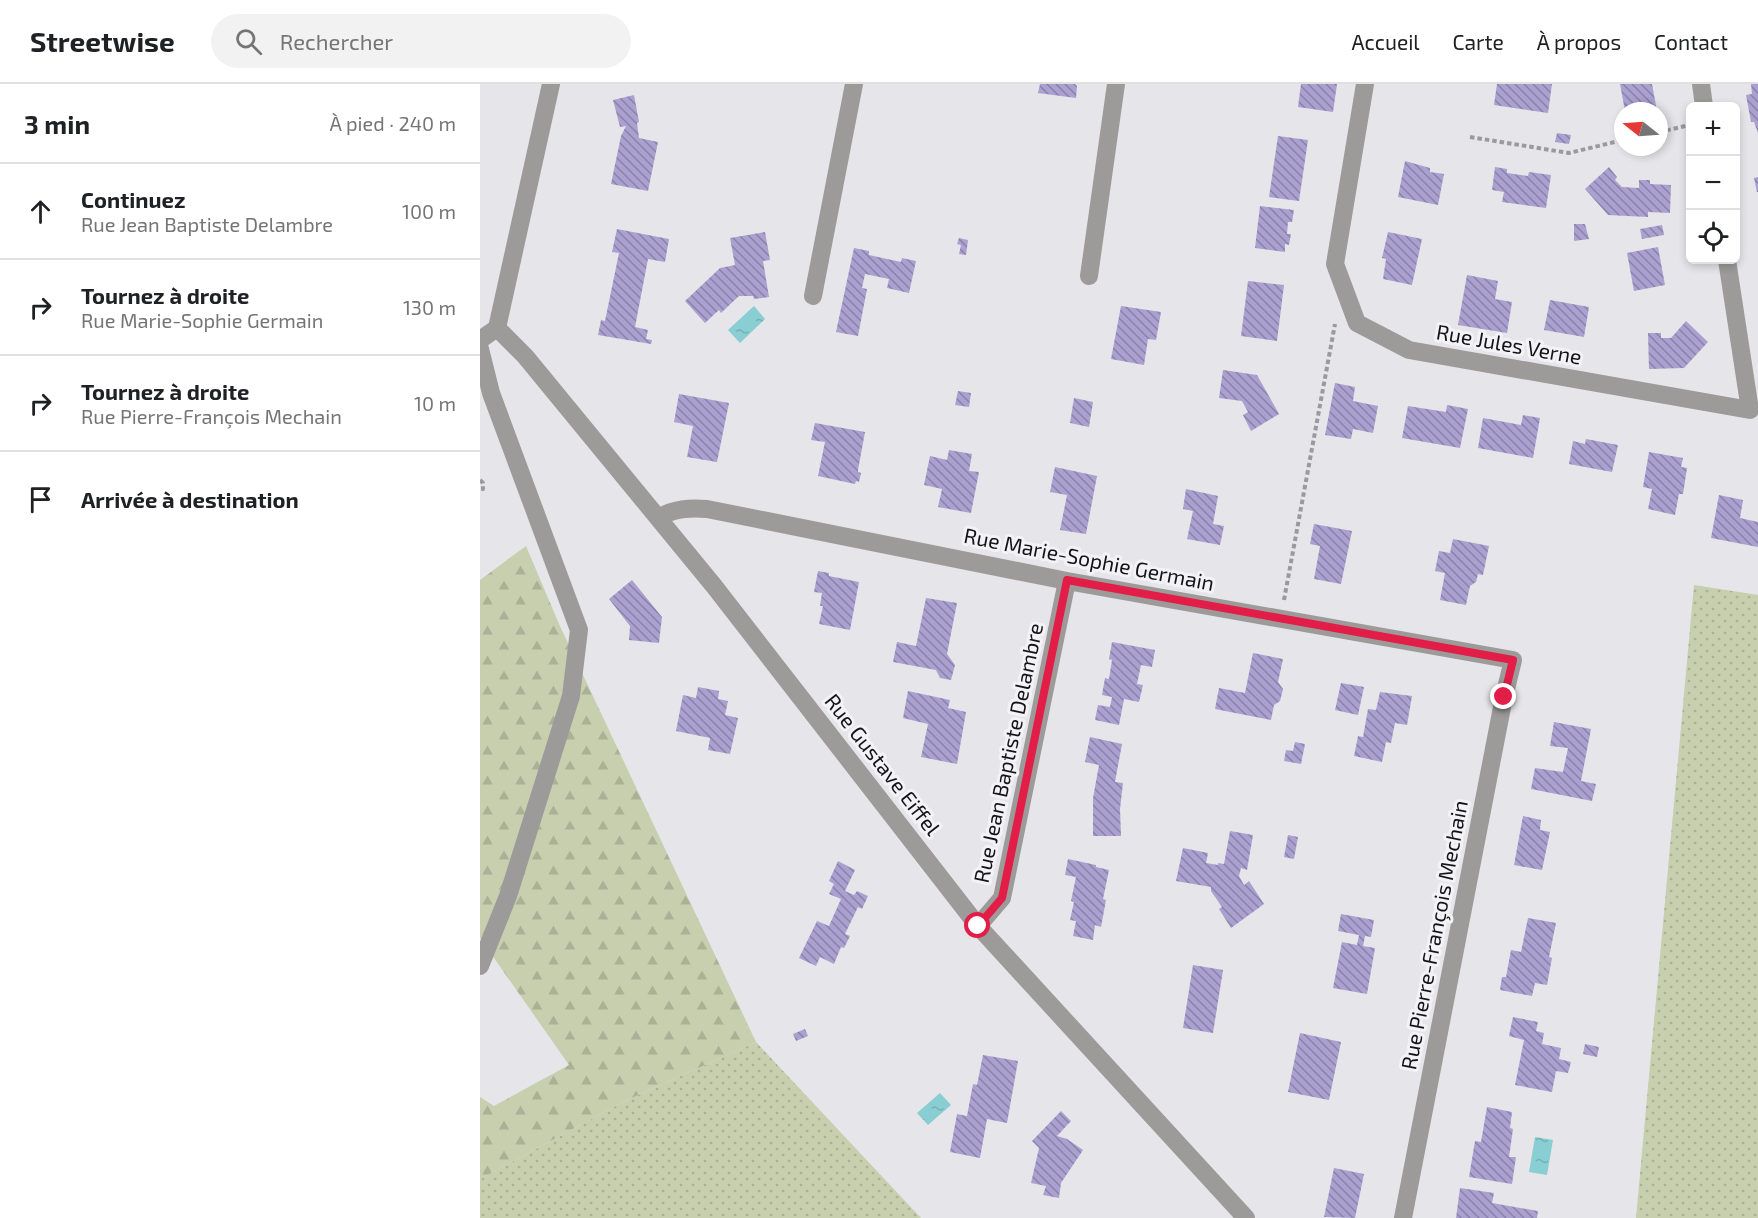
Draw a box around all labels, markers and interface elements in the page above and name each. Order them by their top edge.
search box [211,14,631,68]
text: Streetwise [30,24,175,58]
icon: search [232,25,265,58]
text: Rechercher [280,28,393,54]
text: Accueil [1351,29,1420,54]
text: Carte [1453,29,1504,54]
text: À propos [1537,29,1621,54]
text: Contact [1654,29,1728,54]
north arrow [1614,102,1668,156]
map controls [1686,102,1740,264]
button: + [1686,102,1740,156]
text: 3 min [24,108,90,139]
text: À pied · 240 m [330,111,456,135]
button: − [1686,156,1740,210]
text: Continuez [81,186,185,212]
icon: ahead [24,195,57,228]
text: 100 m [402,199,456,223]
button: locate [1686,210,1740,264]
text: Rue Jean Baptiste Delambre [81,212,333,236]
text: Tournez à droite [81,282,250,308]
icon: right [24,291,57,324]
text: 130 m [403,295,456,319]
text: Rue Marie-Sophie Germain [81,308,323,332]
street label: Rue Jules Verne [1435,318,1584,369]
text: Tournez à droite [81,378,250,404]
icon: right [24,387,57,420]
text: 10 m [414,391,456,415]
text: Rue Pierre-François Mechain [81,404,342,428]
icon: arrive [24,483,57,516]
text: Arrivée à destination [81,486,299,512]
street label: Rue Marie-Sophie Germain [962,522,1217,595]
street label: Rue Jean Baptiste Delambre [968,621,1047,885]
route end [1490,683,1516,709]
street label: Rue Gustave Eiffel [820,688,947,840]
street label: Rue Pierre-François Mechain [1395,798,1474,1072]
route start [964,912,990,938]

